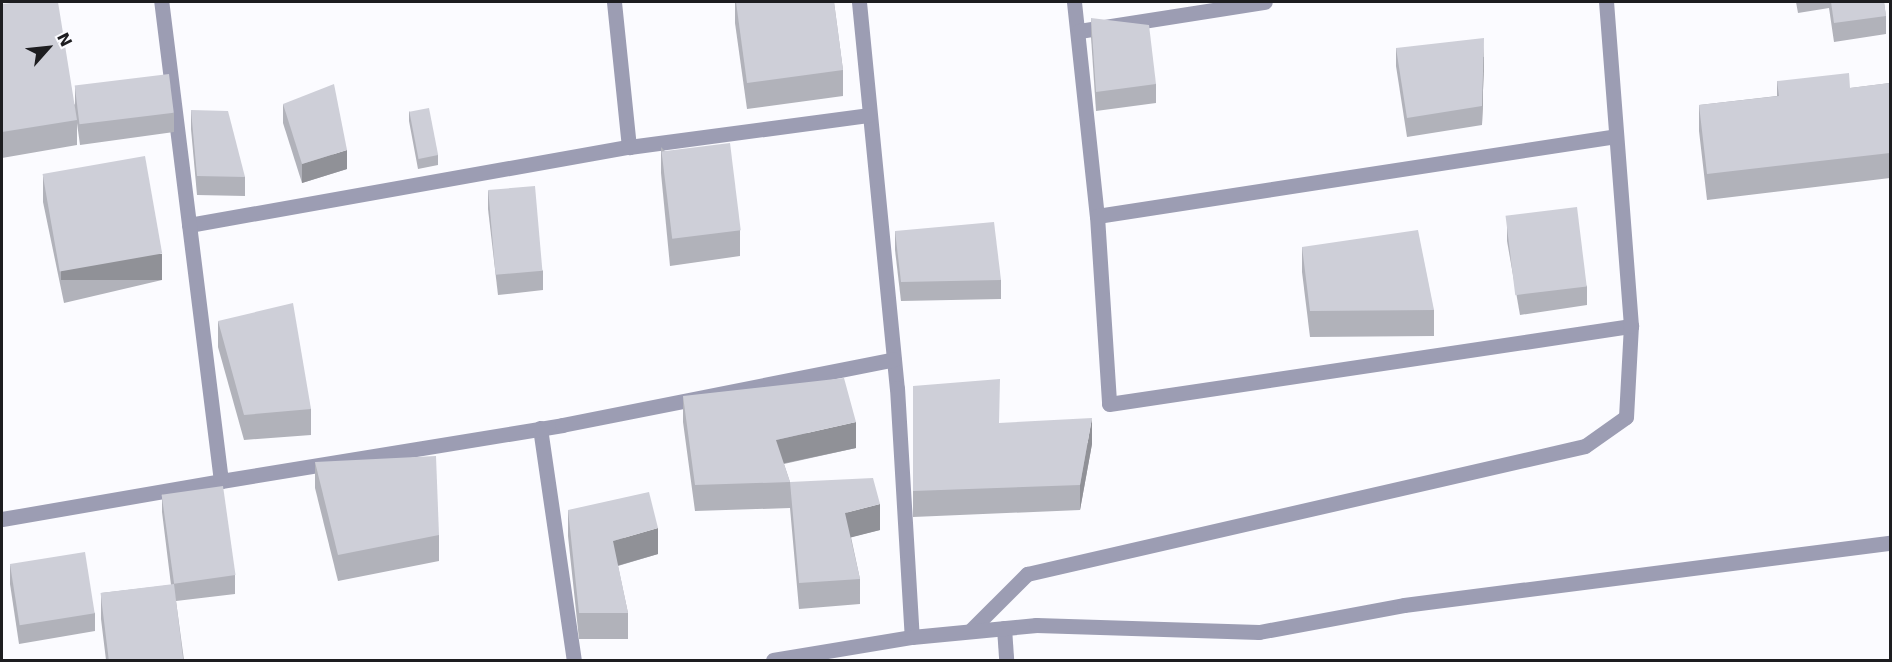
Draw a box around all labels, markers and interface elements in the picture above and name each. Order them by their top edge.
north arrow [18,18,78,78]
text: N [53,29,76,50]

